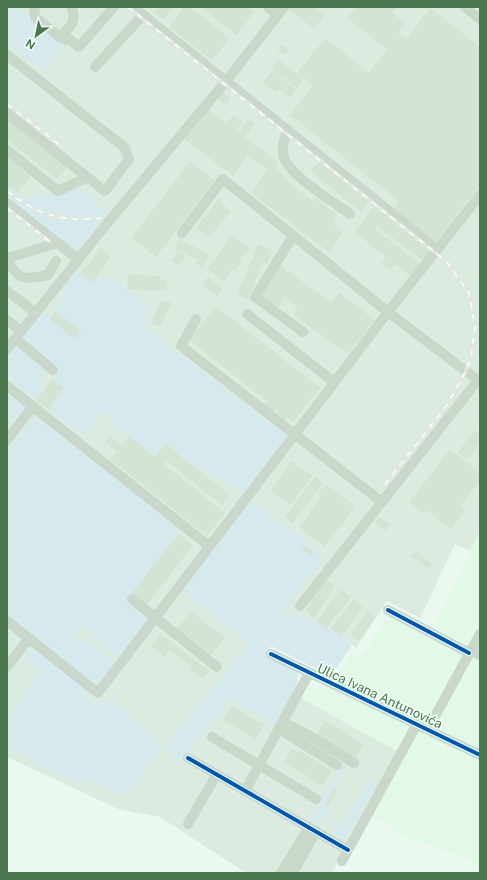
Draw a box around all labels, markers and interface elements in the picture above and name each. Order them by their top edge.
north arrow [16,16,56,56]
text: N [24,37,37,52]
street label: Ulica Ivana Antunovića [315,660,445,732]

